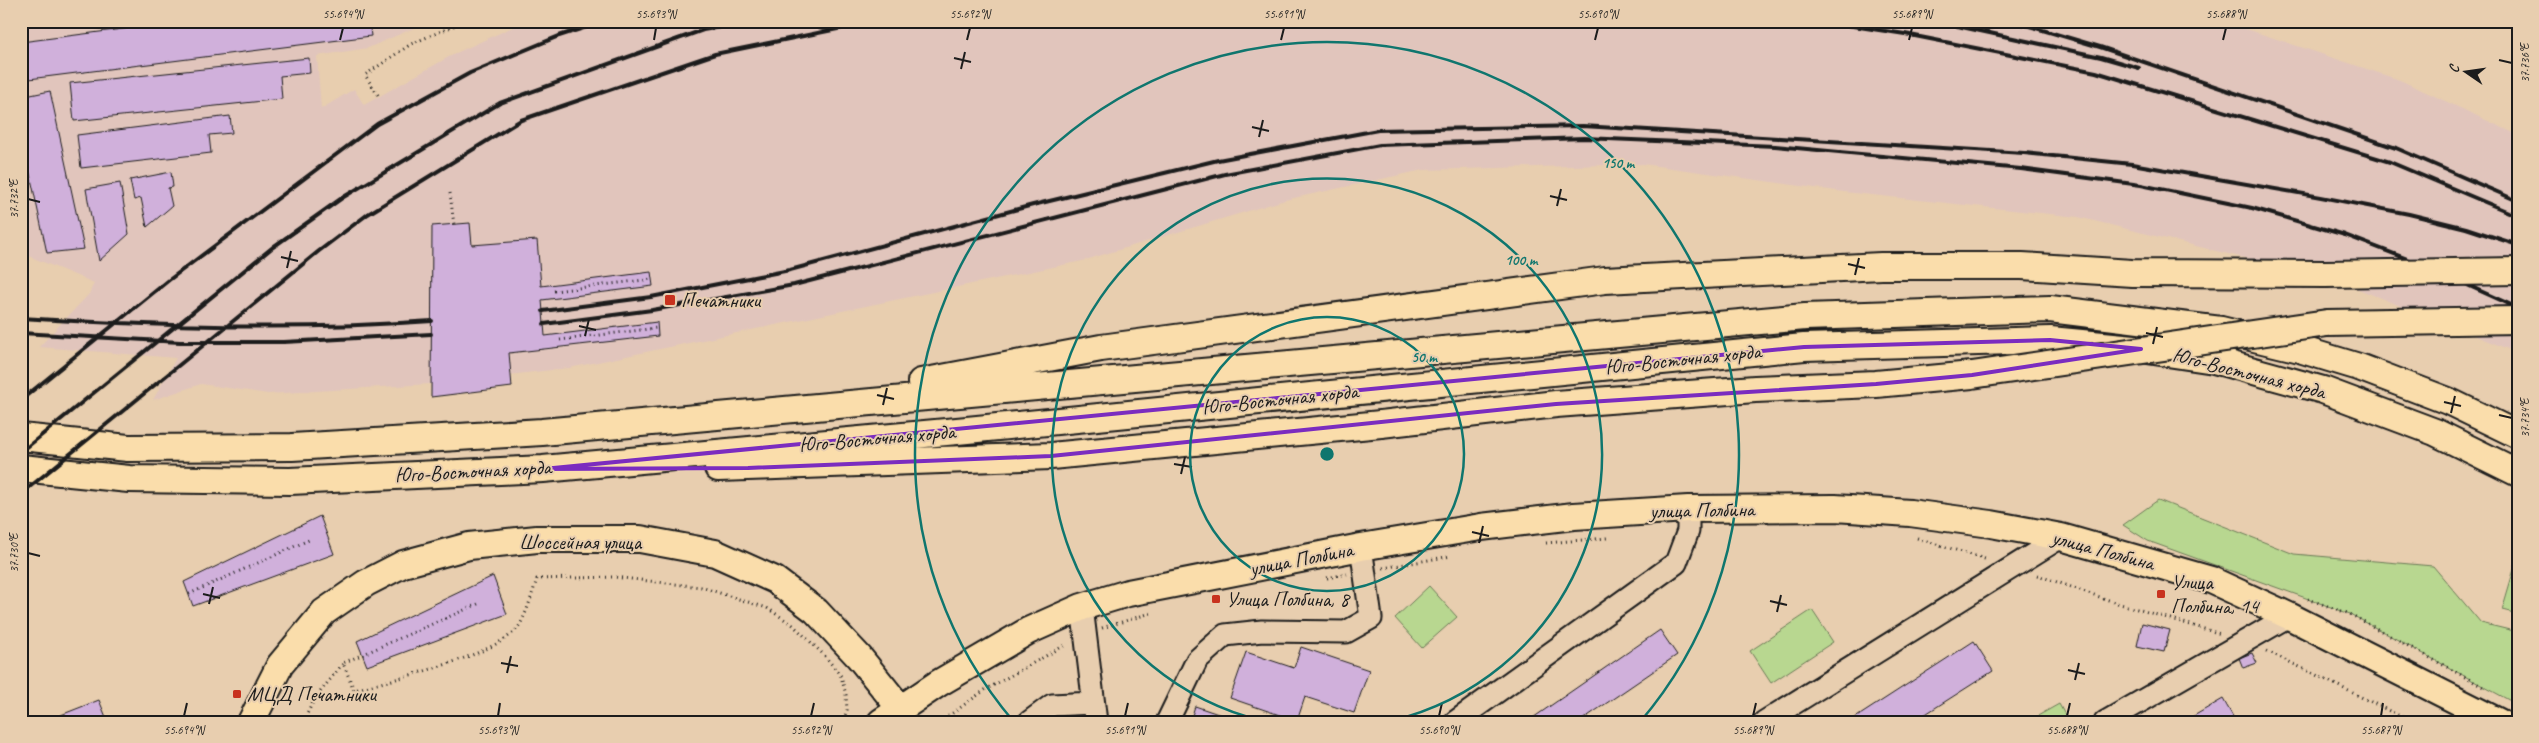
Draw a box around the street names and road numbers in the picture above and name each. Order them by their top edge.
street label: Юго-Восточная хорда [1604,338,1765,380]
street label: Юго-Восточная хорда [2170,341,2330,405]
street label: Юго-Восточная хорда [1201,378,1362,420]
street label: Юго-Восточная хорда [798,418,958,458]
street label: Юго-Восточная хорда [394,454,554,488]
street label: улица Полбина [1647,496,1757,524]
street label: улица Полбина [2047,523,2159,577]
street label: Шоссейная улица [519,529,643,555]
street label: улица Полбина [1245,536,1357,582]

